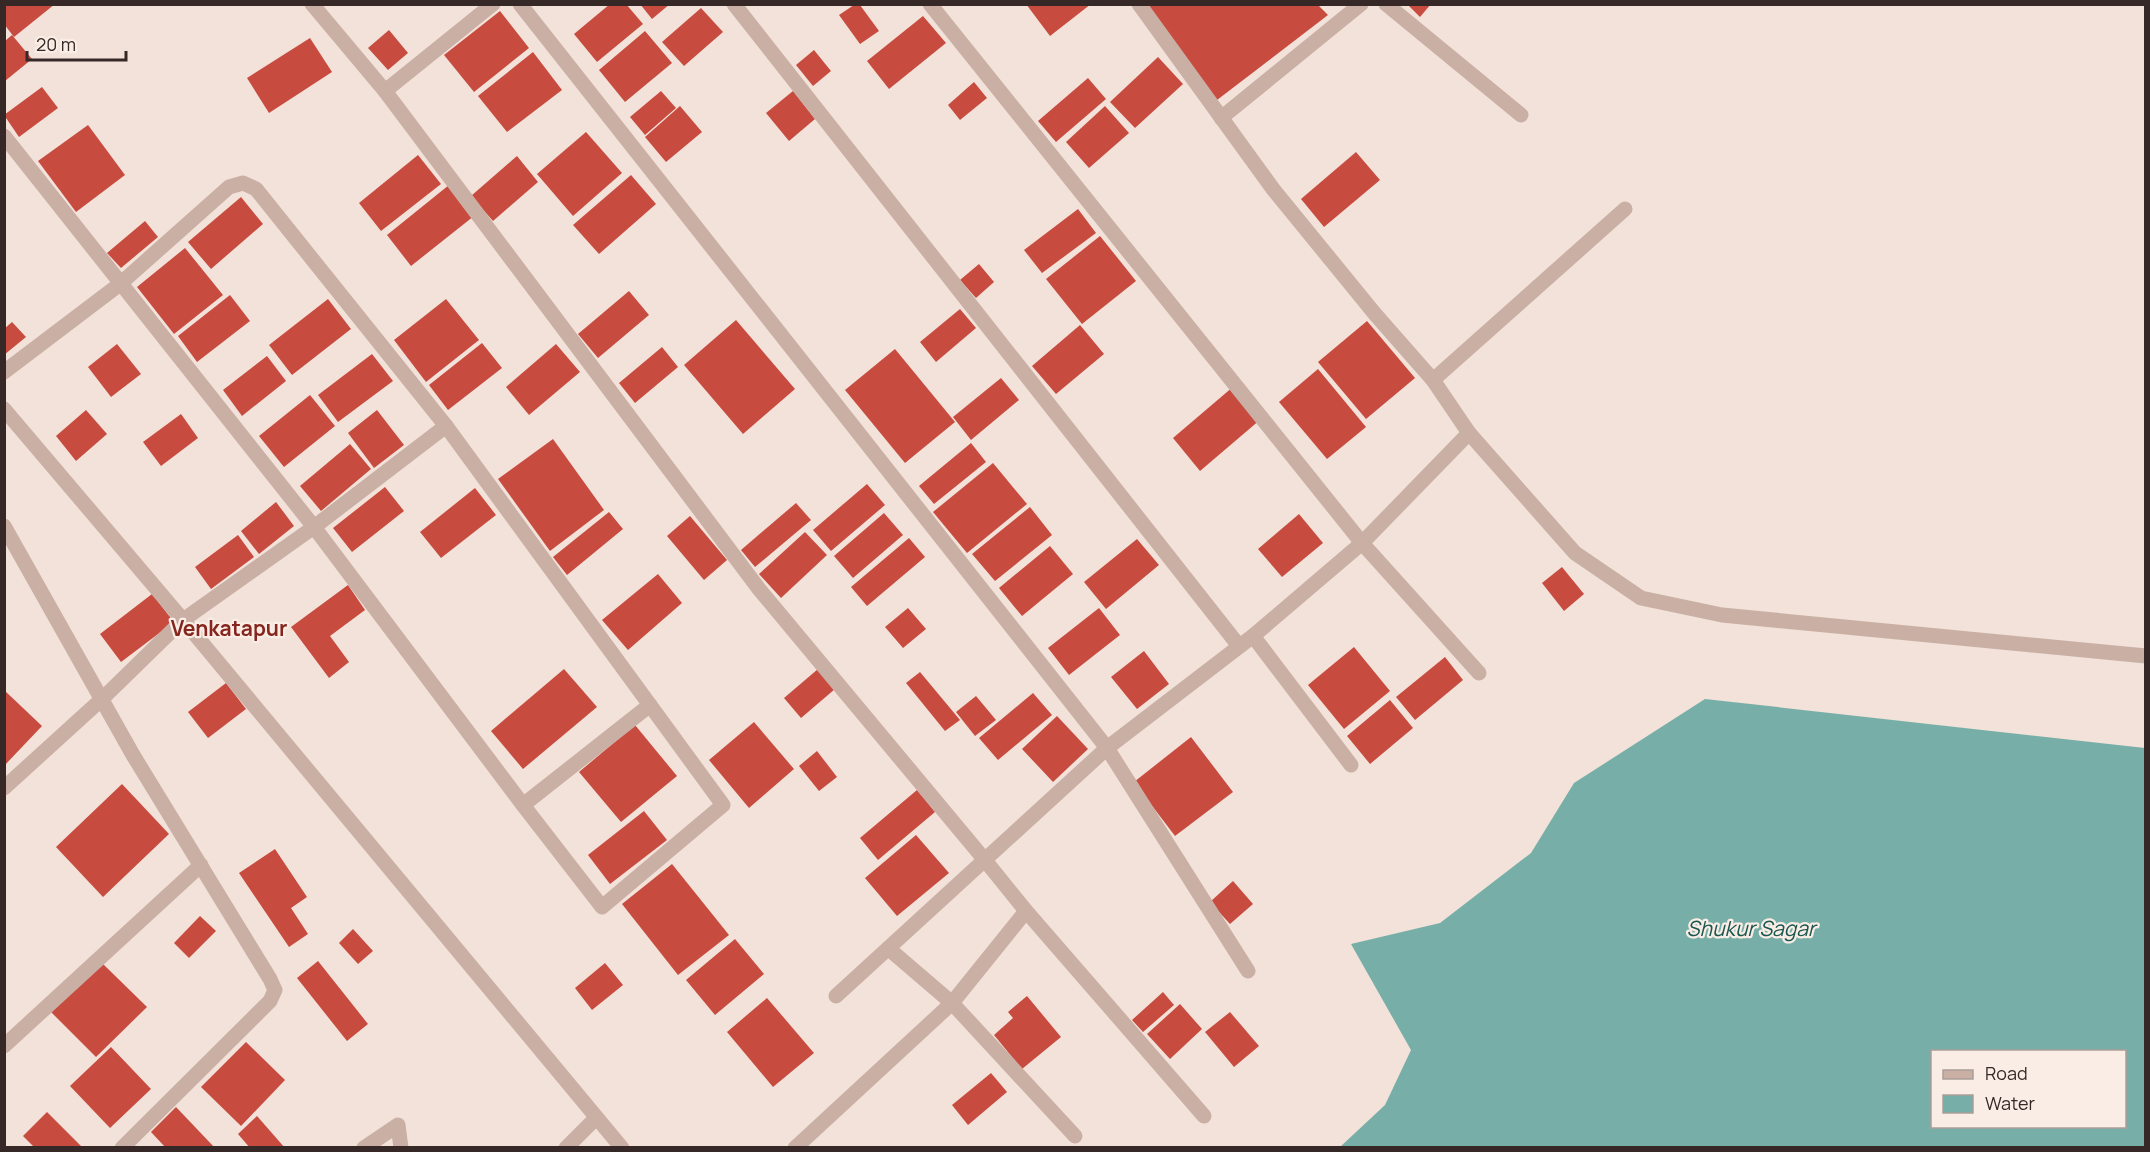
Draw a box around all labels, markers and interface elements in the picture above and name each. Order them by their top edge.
scale bar [27,24,126,62]
text: 20 m [36,32,76,56]
district label: Venkatapur [171,614,287,642]
water label: Shukur Sagar [1687,914,1818,942]
legend [1931,1050,2126,1128]
text: Road [1985,1061,2028,1085]
text: Water [1985,1091,2035,1115]

